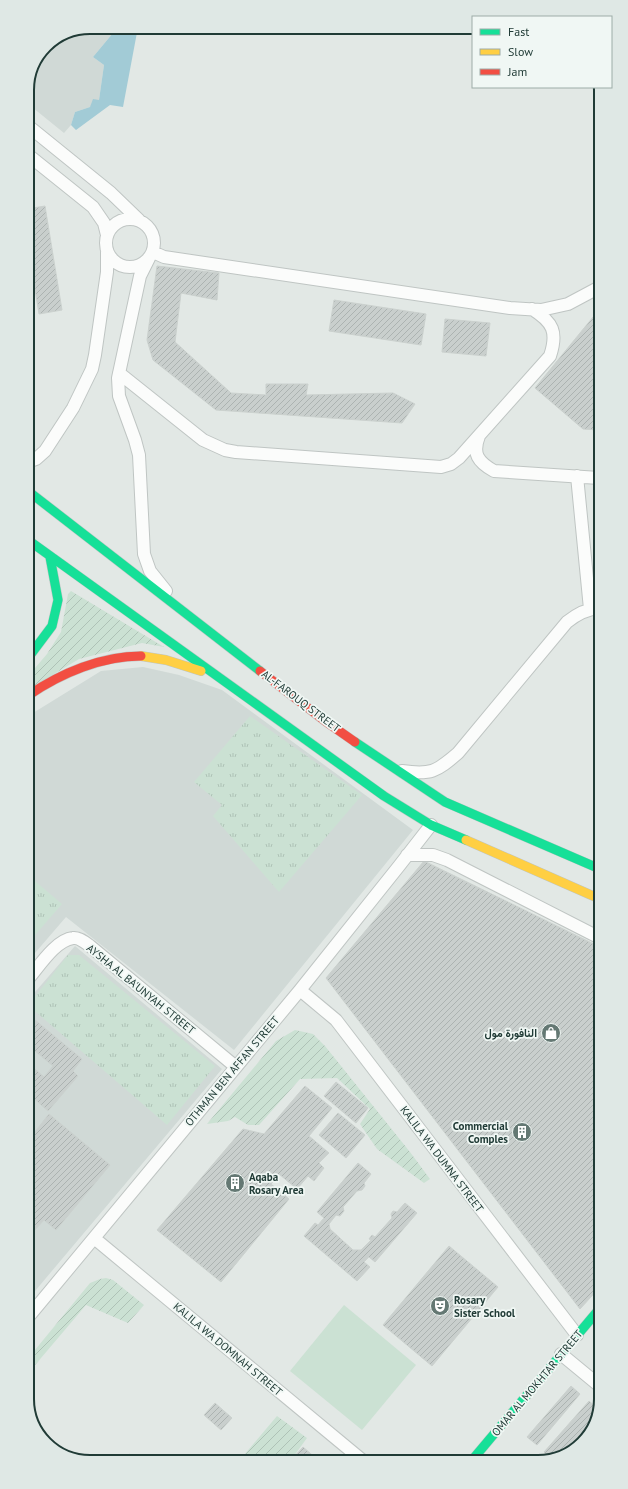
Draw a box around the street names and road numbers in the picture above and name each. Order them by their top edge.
street label: AL-FAROUQ STREET [259,667,343,735]
street label: AYSHA AL BA'UNYAH STREET [84,941,198,1037]
street label: OTHMAN BEN AFFAN STREET [182,1013,282,1129]
street label: KALILA WA DUMNA STREET [397,1103,487,1215]
street label: KALILA WA DOMNAH STREET [171,1299,285,1399]
street label: OMAR AL MOKHTAR STREET [488,1327,586,1439]

